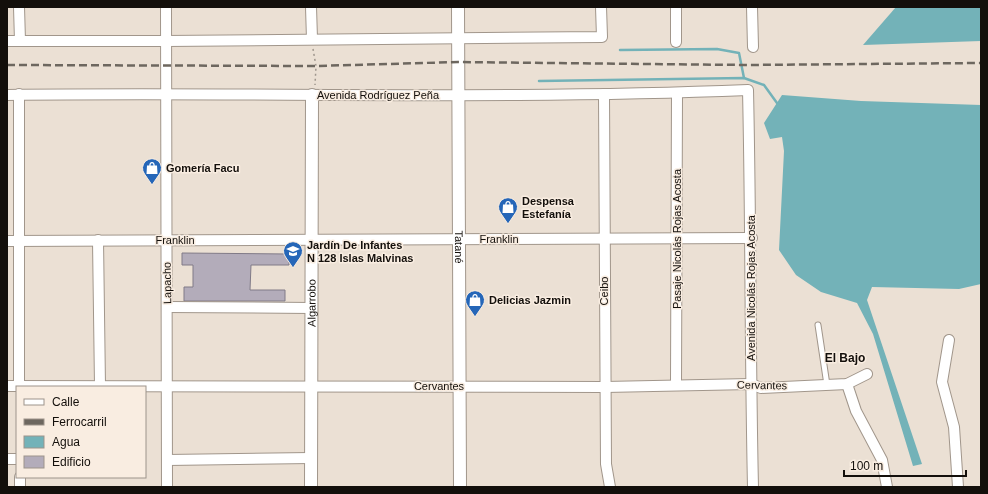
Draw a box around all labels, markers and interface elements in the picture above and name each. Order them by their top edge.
street label: Avenida Rodríguez Peña [317,89,440,101]
shop icon: Gomería Facu [141,157,163,185]
place label: Gomería Facu [166,162,239,174]
street label: Pasaje Nicolás Rojas Acosta [671,168,683,309]
place label: Despensa Estefanía [522,195,575,220]
shop icon: Despensa Estefanía [497,196,519,224]
street label: Avenida Nicolás Rojas Acosta [745,214,757,361]
street label: Tatané [453,230,465,264]
street label: Franklin [479,233,519,245]
street label: Franklin [155,234,195,246]
place label: Jardín De Infantes N 128 Islas Malvinas [307,239,413,264]
school or university icon: Jardín De Infantes N 128 Islas Malvinas [282,240,304,268]
street label: Lapacho [161,262,173,304]
street label: Ceibo [598,277,610,305]
street label: Algarrobo [305,279,318,327]
shop icon: Delicias Jazmin [464,289,486,317]
place label: Delicias Jazmin [489,294,571,306]
district label: El Bajo [825,351,865,365]
street label: Cervantes [737,379,788,391]
street label: Cervantes [414,380,465,392]
legend [16,386,146,478]
text: Calle [52,395,80,409]
text: Ferrocarril [52,415,107,429]
text: Agua [52,435,80,449]
scale bar [844,452,966,478]
text: Edificio [52,455,91,469]
text: 100 m [850,459,883,473]

